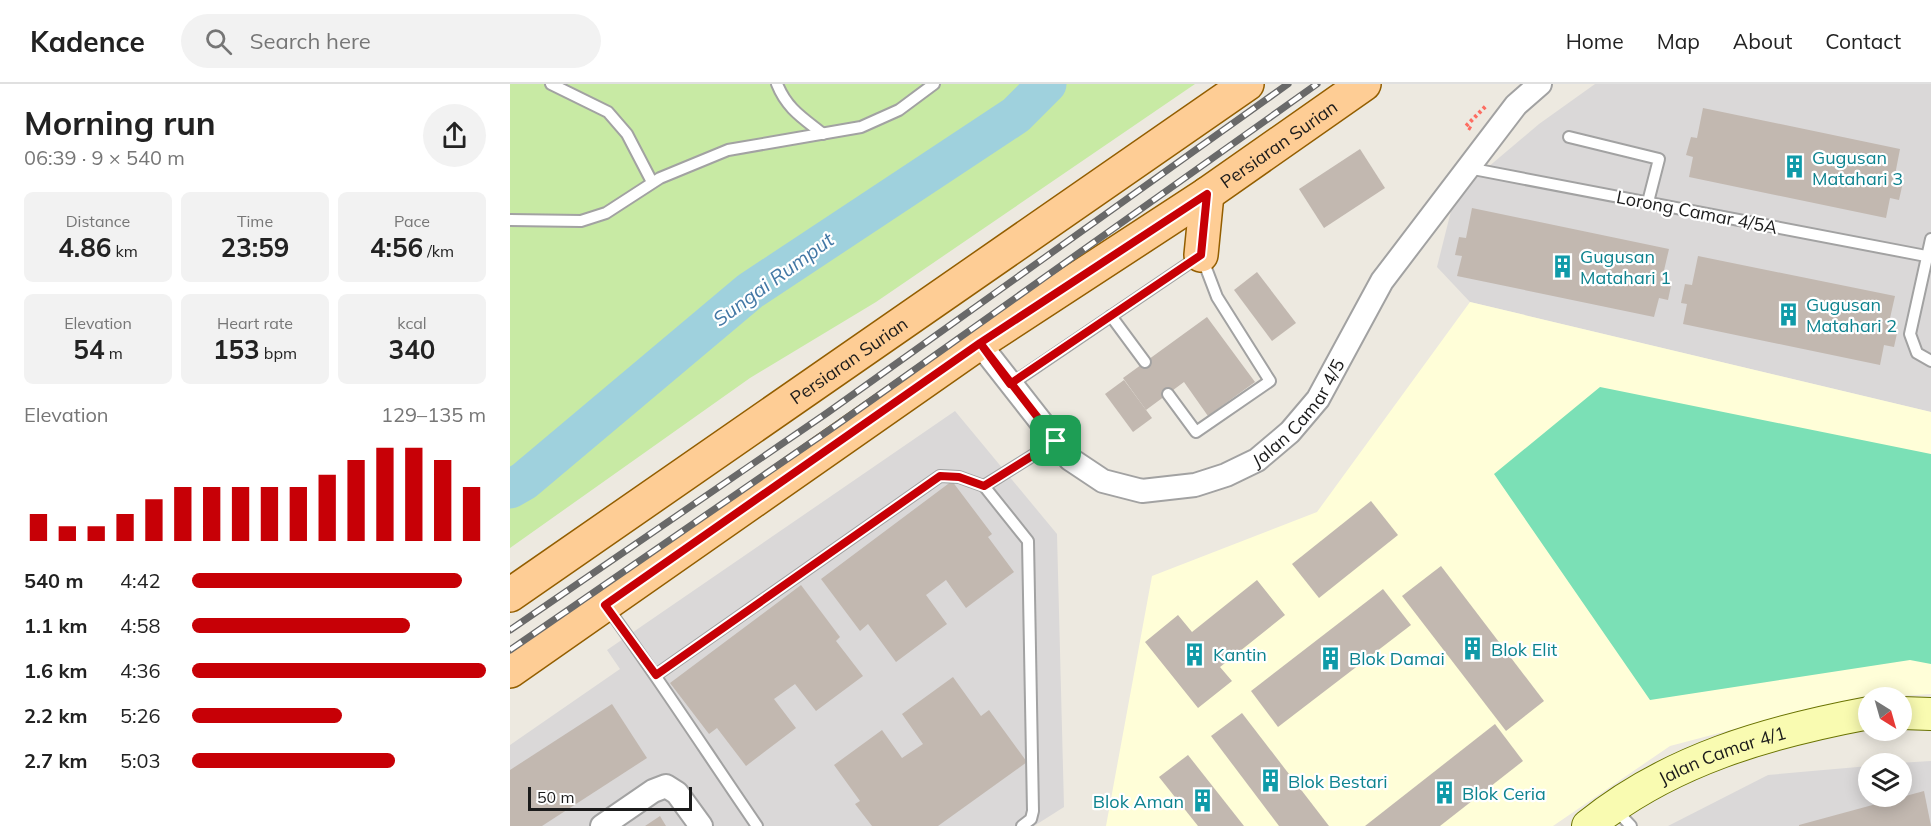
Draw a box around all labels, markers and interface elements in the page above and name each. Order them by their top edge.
search box [181,14,601,68]
text: Kadence [30,24,145,59]
icon: search [202,25,235,58]
text: Search here [250,27,371,55]
text: Home [1566,28,1624,54]
text: Map [1657,28,1700,54]
text: About [1733,28,1792,54]
text: Contact [1825,28,1901,54]
street label: Persiaran Surian [1215,95,1342,193]
text: Morning run [24,102,216,143]
button: share [423,104,486,167]
text: 06:39 · 9 × 540 m [24,145,185,170]
place label: Gugusan Matahari 3 [1812,146,1903,190]
building icon: Gugusan Matahari 3 [1781,154,1807,180]
street label: Lorong Camar 4/5A [1615,185,1779,239]
text: Distance [66,211,130,231]
text: Time [237,211,273,231]
text: Pace [394,211,430,231]
water label: Sungai Rumput [708,226,839,331]
text: 4.86 [58,231,111,264]
text: 23:59 [221,231,289,264]
text: 4:56 [370,231,423,264]
text: km [111,241,138,261]
text: /km [423,241,454,261]
place label: Gugusan Matahari 1 [1580,245,1671,289]
building icon: Gugusan Matahari 1 [1549,253,1575,279]
place label: Gugusan Matahari 2 [1806,293,1897,337]
building icon: Gugusan Matahari 2 [1775,301,1801,327]
street label: Persiaran Surian [785,311,912,409]
text: Elevation [64,313,132,333]
text: Heart rate [217,313,293,333]
text: kcal [397,313,427,333]
text: 54 [73,333,104,366]
text: 153 [213,333,260,366]
text: 340 [389,333,435,366]
text: m [104,343,123,363]
text: bpm [260,343,297,363]
street label: Jalan Camar 4/5 [1248,355,1349,472]
text: Elevation [24,402,109,427]
text: 129–135 m [381,402,486,427]
pin [1030,415,1081,466]
icon: arrive [1039,424,1072,457]
text: 540 m [24,568,83,593]
text: 4:42 [120,568,161,593]
text: 1.1 km [24,613,87,638]
text: 4:58 [120,613,161,638]
building icon: Blok Elit [1460,636,1486,662]
place label: Blok Elit [1491,638,1557,661]
building icon: Kantin [1182,641,1208,667]
place label: Kantin [1213,643,1267,666]
building icon: Blok Damai [1318,645,1344,671]
place label: Blok Damai [1349,647,1445,670]
text: 1.6 km [24,658,87,683]
text: 4:36 [120,658,161,683]
north arrow [1858,687,1912,741]
map controls [1858,687,1912,807]
text: 2.2 km [24,703,87,728]
text: 5:26 [120,703,161,728]
street label: Jalan Camar 4/1 [1654,721,1788,789]
text: 2.7 km [24,748,87,773]
text: 5:03 [120,748,161,773]
button: layers [1858,753,1912,807]
building icon: Blok Bestari [1257,768,1283,794]
place label: Blok Bestari [1288,770,1388,793]
building icon: Blok Ceria [1431,780,1457,806]
place label: Blok Ceria [1462,782,1546,805]
scale bar [528,784,692,812]
text: 50 m [537,787,574,807]
building icon: Blok Aman [1189,788,1215,814]
place label: Blok Aman [1093,790,1184,813]

